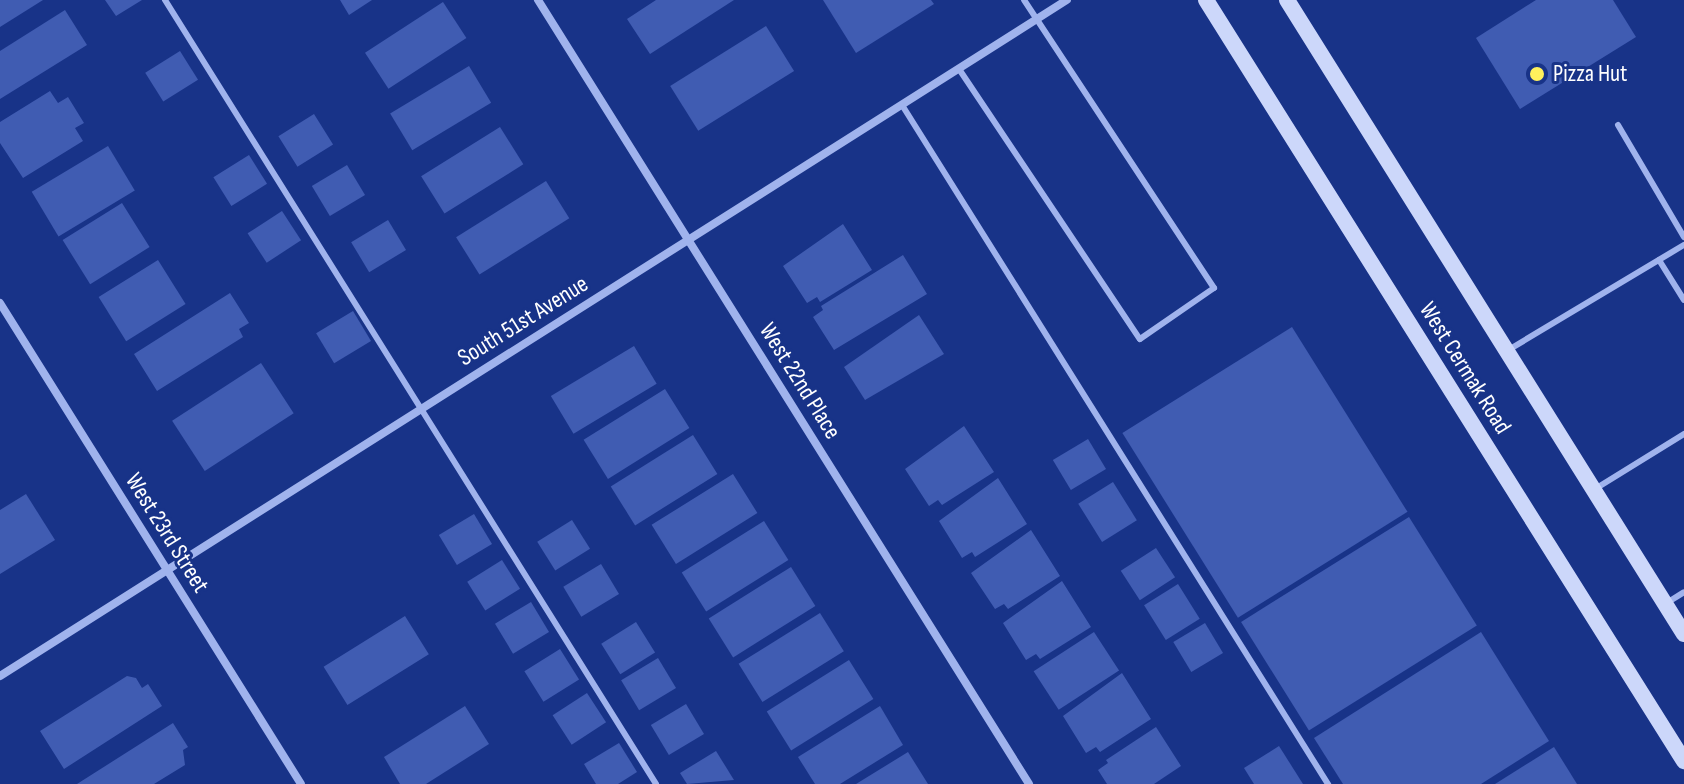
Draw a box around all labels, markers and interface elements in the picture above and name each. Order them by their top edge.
place label: Pizza Hut [1553,60,1627,88]
marker: Pizza Hut [1528,65,1546,83]
street label: South 51st Avenue [453,270,593,372]
street label: West Cermak Road [1413,297,1517,439]
street label: West 22nd Place [753,318,847,444]
street label: West 23rd Street [119,468,215,598]

